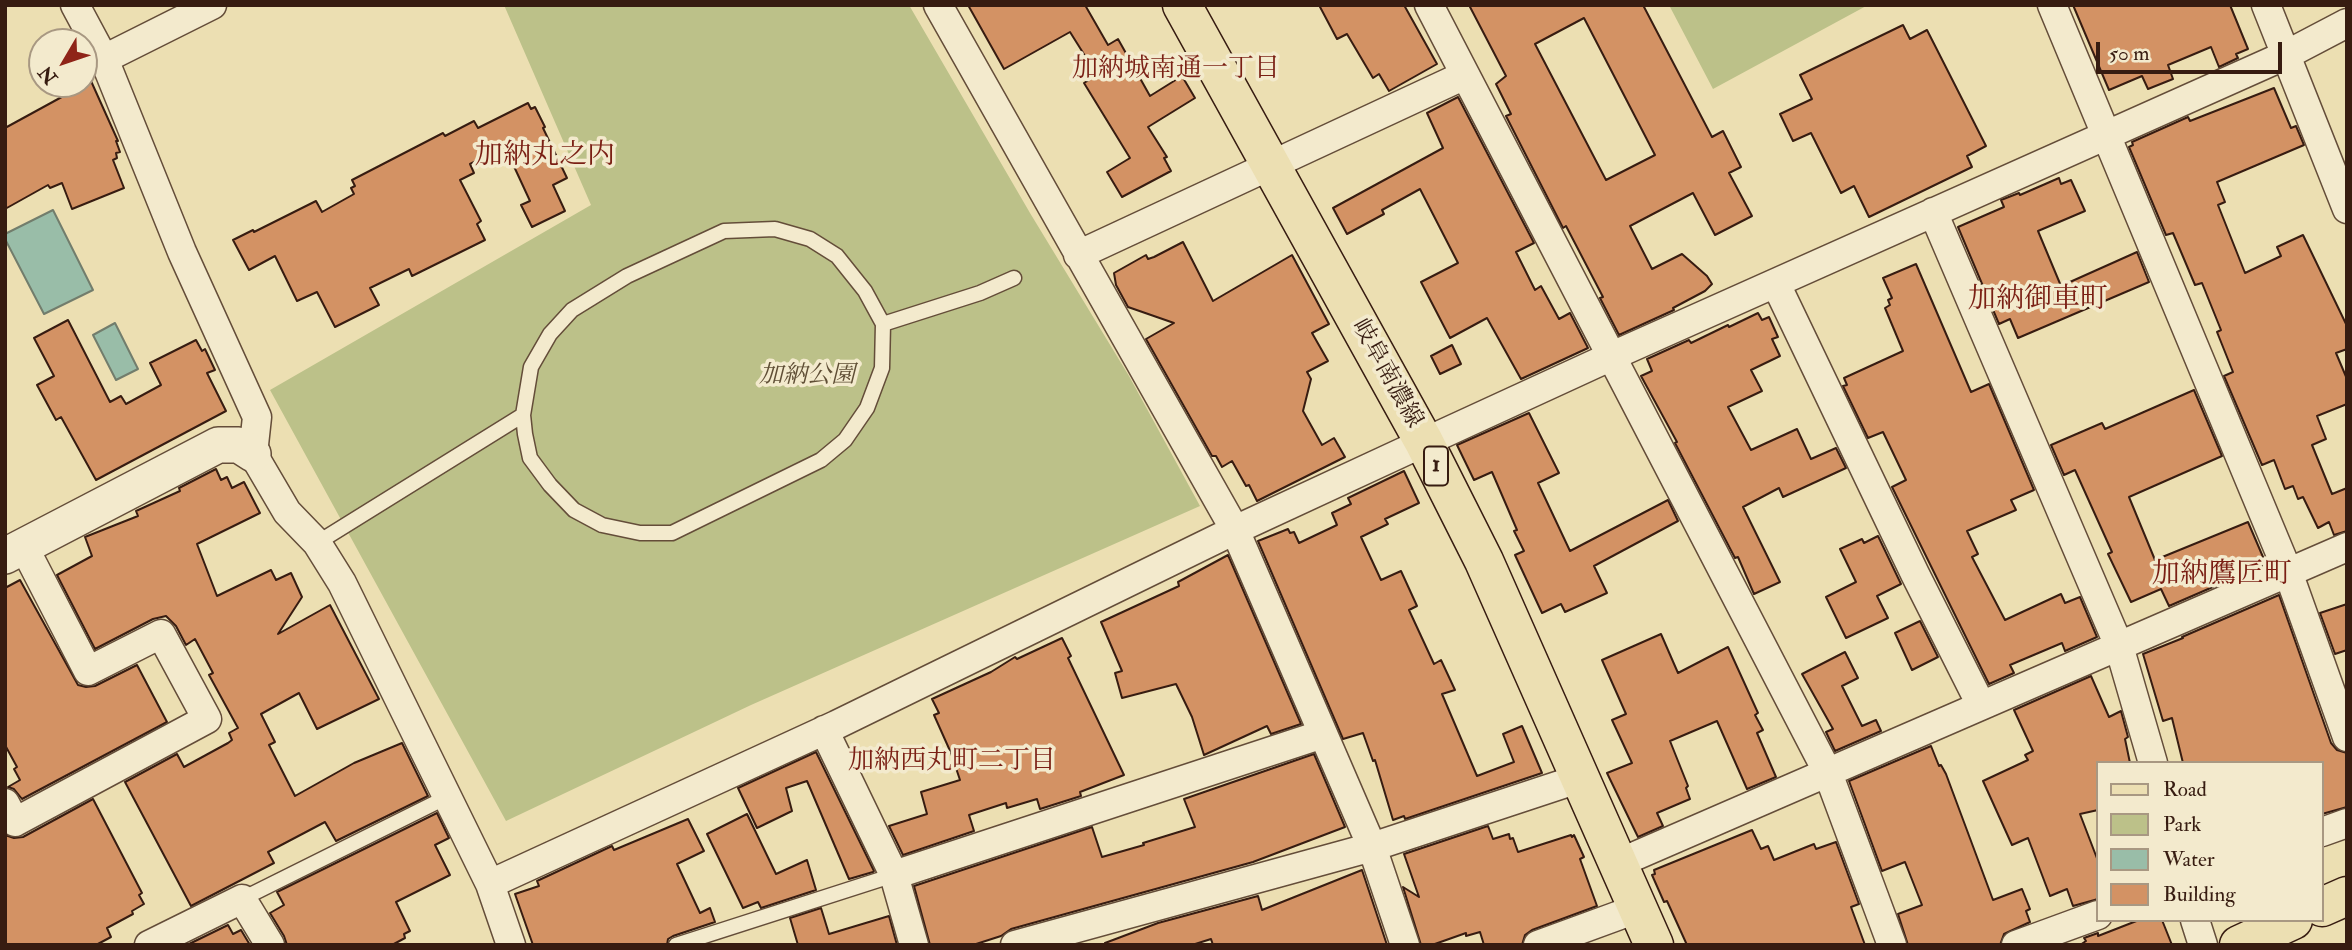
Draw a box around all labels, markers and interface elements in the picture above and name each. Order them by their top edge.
north arrow [28,28,98,98]
scale bar [2100,28,2286,72]
text: 50 m [2109,40,2150,67]
district label: 加納城南通一丁目 [1072,54,1280,86]
text: N [34,61,63,89]
district label: 加納丸之内 [475,140,615,174]
district label: 加納御車町 [1968,284,2108,318]
street label: 岐阜南濃線 [1344,315,1428,433]
park label: 加納公園 [759,363,855,391]
road number: 1 [1424,446,1448,486]
district label: 加納鷹匠町 [2152,559,2292,593]
district label: 加納西丸町二丁目 [848,746,1056,778]
legend [2096,761,2324,922]
text: Road [2163,776,2207,803]
text: Park [2163,811,2201,838]
text: Water [2163,846,2215,873]
text: Building [2163,881,2236,908]

